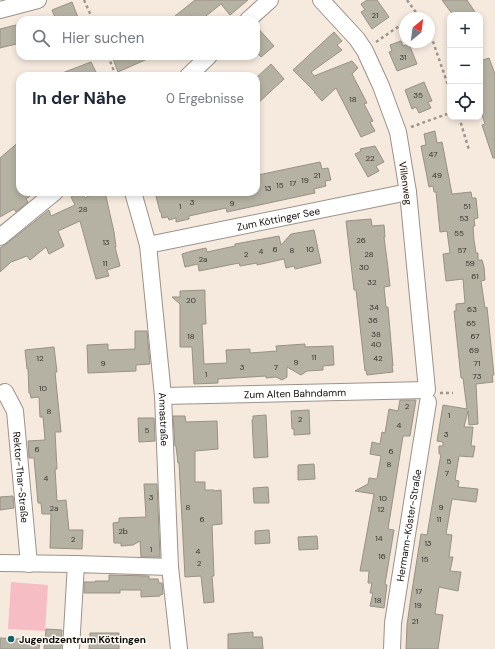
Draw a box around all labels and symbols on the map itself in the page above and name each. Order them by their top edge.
house number: 21 [371,10,379,20]
north arrow [399,12,435,48]
house number: 31 [399,52,407,62]
house number: 35 [413,90,423,100]
house number: 18 [349,94,357,104]
house number: 47 [428,149,438,159]
house number: 22 [365,153,375,163]
street label: Villenweg [396,161,415,206]
house number: 21 [313,170,321,180]
house number: 49 [432,170,442,180]
house number: 19 [301,175,309,185]
house number: 17 [290,178,296,188]
house number: 15 [276,180,284,190]
house number: 13 [264,183,272,193]
house number: 3 [190,197,195,207]
house number: 9 [229,198,235,208]
house number: 1 [179,201,181,211]
house number: 51 [463,201,471,211]
house number: 28 [78,204,88,214]
street label: Zum Köttinger See [236,204,321,234]
house number: 53 [459,213,469,223]
house number: 55 [454,228,464,238]
house number: 26 [356,235,366,245]
house number: 13 [102,237,110,247]
house number: 6 [272,244,278,254]
house number: 10 [306,244,315,254]
house number: 8 [290,245,295,255]
house number: 57 [457,245,467,255]
house number: 4 [259,246,264,256]
house number: 2 [244,249,249,259]
house number: 28 [364,249,374,259]
house number: 2a [199,254,207,264]
house number: 11 [103,258,108,268]
house number: 59 [465,258,475,268]
house number: 30 [359,262,370,272]
house number: 61 [471,271,479,281]
house number: 32 [367,277,377,287]
house number: 20 [186,295,197,305]
house number: 34 [369,302,379,312]
house number: 63 [467,304,477,314]
house number: 36 [368,315,378,325]
house number: 65 [466,318,476,328]
house number: 38 [371,329,381,339]
house number: 18 [187,331,195,341]
house number: 67 [470,331,480,341]
house number: 40 [371,339,382,349]
house number: 69 [469,345,479,355]
house number: 11 [312,352,317,362]
house number: 12 [36,353,44,363]
house number: 42 [373,353,383,363]
house number: 9 [293,357,299,367]
house number: 9 [100,358,106,368]
house number: 71 [474,358,480,368]
house number: 3 [240,362,245,372]
house number: 7 [274,362,278,372]
house number: 1 [205,369,207,379]
house number: 73 [473,371,482,381]
house number: 10 [39,383,48,393]
street label: Zum Alten Bahndamm [244,386,346,401]
street label: Annastraße [156,392,171,447]
house number: 2 [405,401,410,411]
house number: 8 [47,406,52,416]
house number: 1 [448,410,450,420]
house number: 2 [298,414,303,424]
house number: 4 [397,420,402,430]
house number: 5 [145,425,150,435]
house number: 3 [444,429,449,439]
street label: Rektor-Thar-Straße [10,431,31,524]
house number: 6 [34,444,40,454]
house number: 6 [388,446,394,456]
house number: 5 [447,456,452,466]
house number: 8 [387,459,392,469]
street label: Hermann-Köster-Straße [394,468,424,582]
house number: 7 [445,468,449,478]
house number: 4 [44,473,49,483]
house number: 3 [149,492,154,502]
house number: 10 [379,493,388,503]
house number: 8 [186,502,191,512]
house number: 9 [438,502,444,512]
house number: 2a [50,503,58,513]
house number: 12 [377,504,385,514]
house number: 6 [199,514,205,524]
house number: 11 [437,514,442,524]
house number: 2b [118,526,128,536]
house number: 14 [375,533,383,543]
house number: 2 [71,534,76,544]
house number: 13 [424,538,432,548]
house number: 1 [150,544,152,554]
house number: 4 [196,546,201,556]
house number: 16 [378,551,386,561]
house number: 15 [421,554,429,564]
house number: 2 [197,558,202,568]
house number: 17 [416,586,422,596]
house number: 18 [374,595,382,605]
house number: 19 [414,600,422,610]
house number: 21 [411,616,419,626]
place label: Jugendzentrum Köttingen [19,633,146,646]
marker: Jugendzentrum Köttingen [6,634,16,644]

